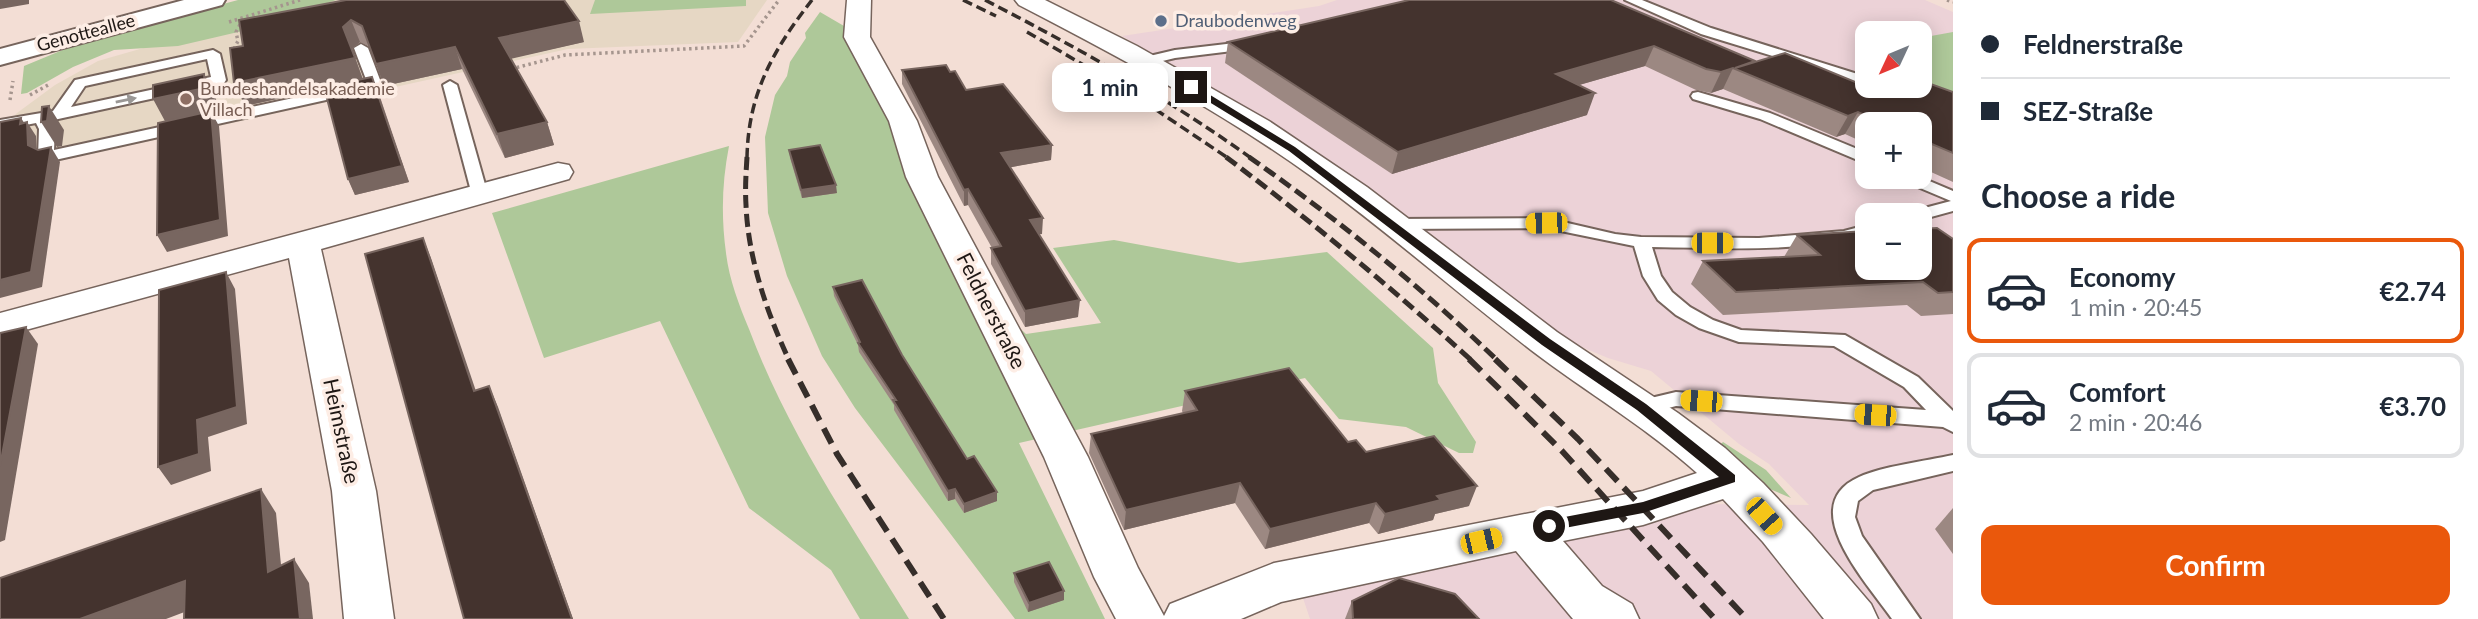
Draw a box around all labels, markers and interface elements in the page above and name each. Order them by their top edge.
street label: Genotteallee [34,8,137,56]
place label: Draubodenweg [1175,9,1297,31]
marker: Draubodenweg [1153,13,1169,29]
north arrow [1855,21,1932,98]
map controls [1855,21,1932,280]
text: Feldnerstraße [2023,28,2183,60]
callout: 1 min [1051,62,1166,112]
route end [1175,71,1207,103]
text: 1 min [1081,73,1139,101]
place label: Bundeshandelsakademie Villach [200,77,395,120]
marker: Bundeshandelsakademie Villach [178,91,194,107]
one-way arrow [115,94,137,105]
text: SEZ-Straße [2023,95,2153,127]
button: + [1855,112,1932,189]
text: Choose a ride [1981,176,2175,215]
button: − [1855,203,1932,280]
car [1525,212,1568,234]
car [1692,233,1734,254]
street label: Feldnerstraße [952,248,1032,373]
icon: car [1985,259,2048,322]
text: Economy [2069,261,2175,293]
text: €2.74 [2380,275,2446,307]
text: 1 min · 20:45 [2069,293,2202,321]
icon: car [1985,374,2048,437]
street label: Heimstraße [319,376,366,486]
text: Comfort [2069,376,2166,408]
car [1680,389,1723,413]
text: €3.70 [2380,390,2446,422]
car [1854,403,1897,427]
text: 2 min · 20:46 [2069,408,2202,436]
car [1743,493,1786,539]
route start [1533,510,1565,542]
button: Confirm [1981,525,2450,605]
car [1459,526,1504,556]

